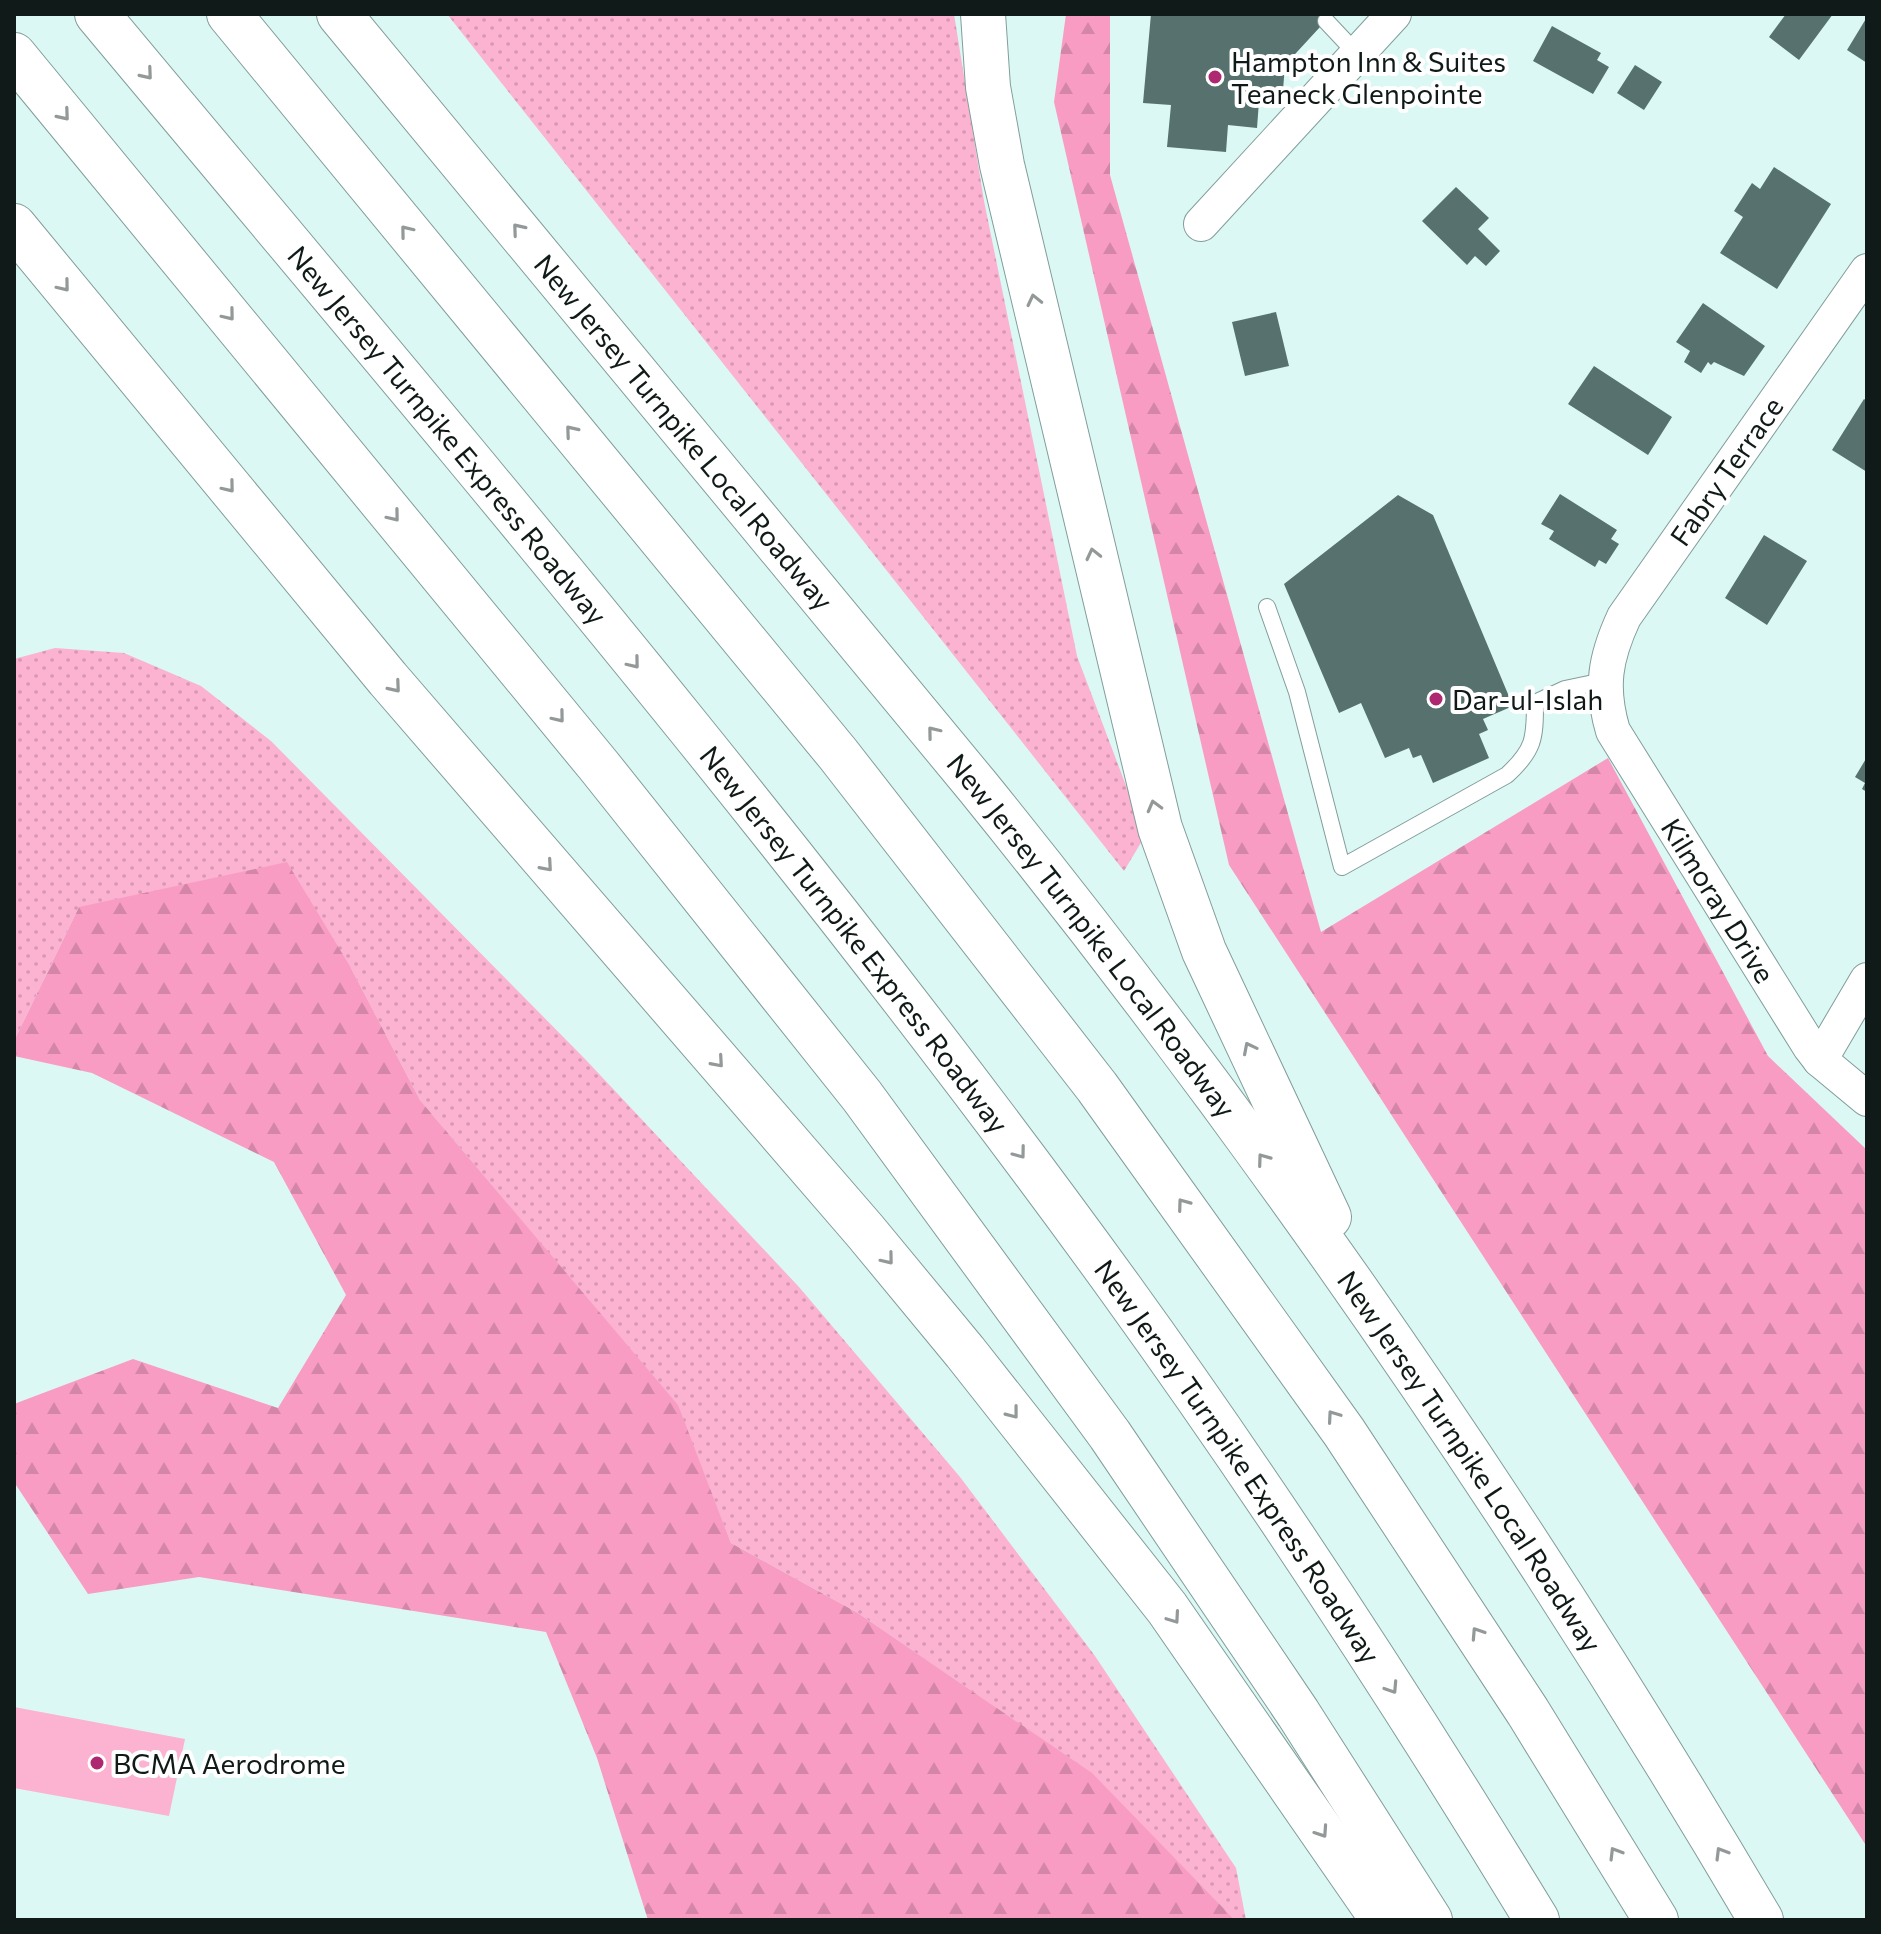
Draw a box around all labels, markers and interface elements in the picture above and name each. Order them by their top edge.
place label: Hampton Inn & Suites Teaneck Glenpointe [1231,44,1506,110]
one-way arrow [137,65,152,79]
marker: Hampton Inn & Suites Teaneck Glenpointe [1206,68,1224,86]
one-way arrow [54,105,69,120]
one-way arrow [513,224,528,238]
one-way arrow [401,225,416,240]
street label: New Jersey Turnpike Express Roadway [281,239,615,631]
street label: New Jersey Turnpike Local Roadway [528,247,841,616]
one-way arrow [54,277,69,291]
one-way arrow [1026,294,1043,308]
one-way arrow [219,306,234,320]
street label: Fabry Terrace [1662,390,1790,552]
one-way arrow [566,426,581,440]
one-way arrow [219,478,234,492]
one-way arrow [384,507,399,521]
one-way arrow [1085,547,1102,561]
one-way arrow [624,653,639,668]
one-way arrow [385,678,400,692]
place label: Dar-ul-Islah [1452,682,1603,716]
marker: Dar-ul-Islah [1427,690,1445,708]
one-way arrow [549,708,564,722]
one-way arrow [928,727,943,741]
street label: New Jersey Turnpike Express Roadway [693,739,1016,1139]
street label: New Jersey Turnpike Local Roadway [940,747,1244,1124]
one-way arrow [1146,800,1163,814]
street label: Kilmoray Drive [1655,812,1782,989]
one-way arrow [538,857,552,872]
one-way arrow [1243,1041,1258,1056]
one-way arrow [709,1053,723,1068]
one-way arrow [1010,1144,1025,1159]
one-way arrow [1258,1153,1272,1168]
one-way arrow [1178,1199,1193,1213]
one-way arrow [878,1250,893,1264]
street label: New Jersey Turnpike Express Roadway [1088,1253,1388,1669]
street label: New Jersey Turnpike Local Roadway [1331,1264,1610,1658]
one-way arrow [1004,1404,1018,1419]
one-way arrow [1328,1411,1343,1425]
one-way arrow [1164,1610,1178,1624]
one-way arrow [1472,1627,1487,1642]
one-way arrow [1382,1679,1397,1694]
place label: BCMA Aerodrome [113,1746,345,1780]
marker: BCMA Aerodrome [88,1754,106,1772]
one-way arrow [1312,1823,1327,1837]
one-way arrow [1610,1847,1625,1862]
one-way arrow [1716,1847,1731,1862]

